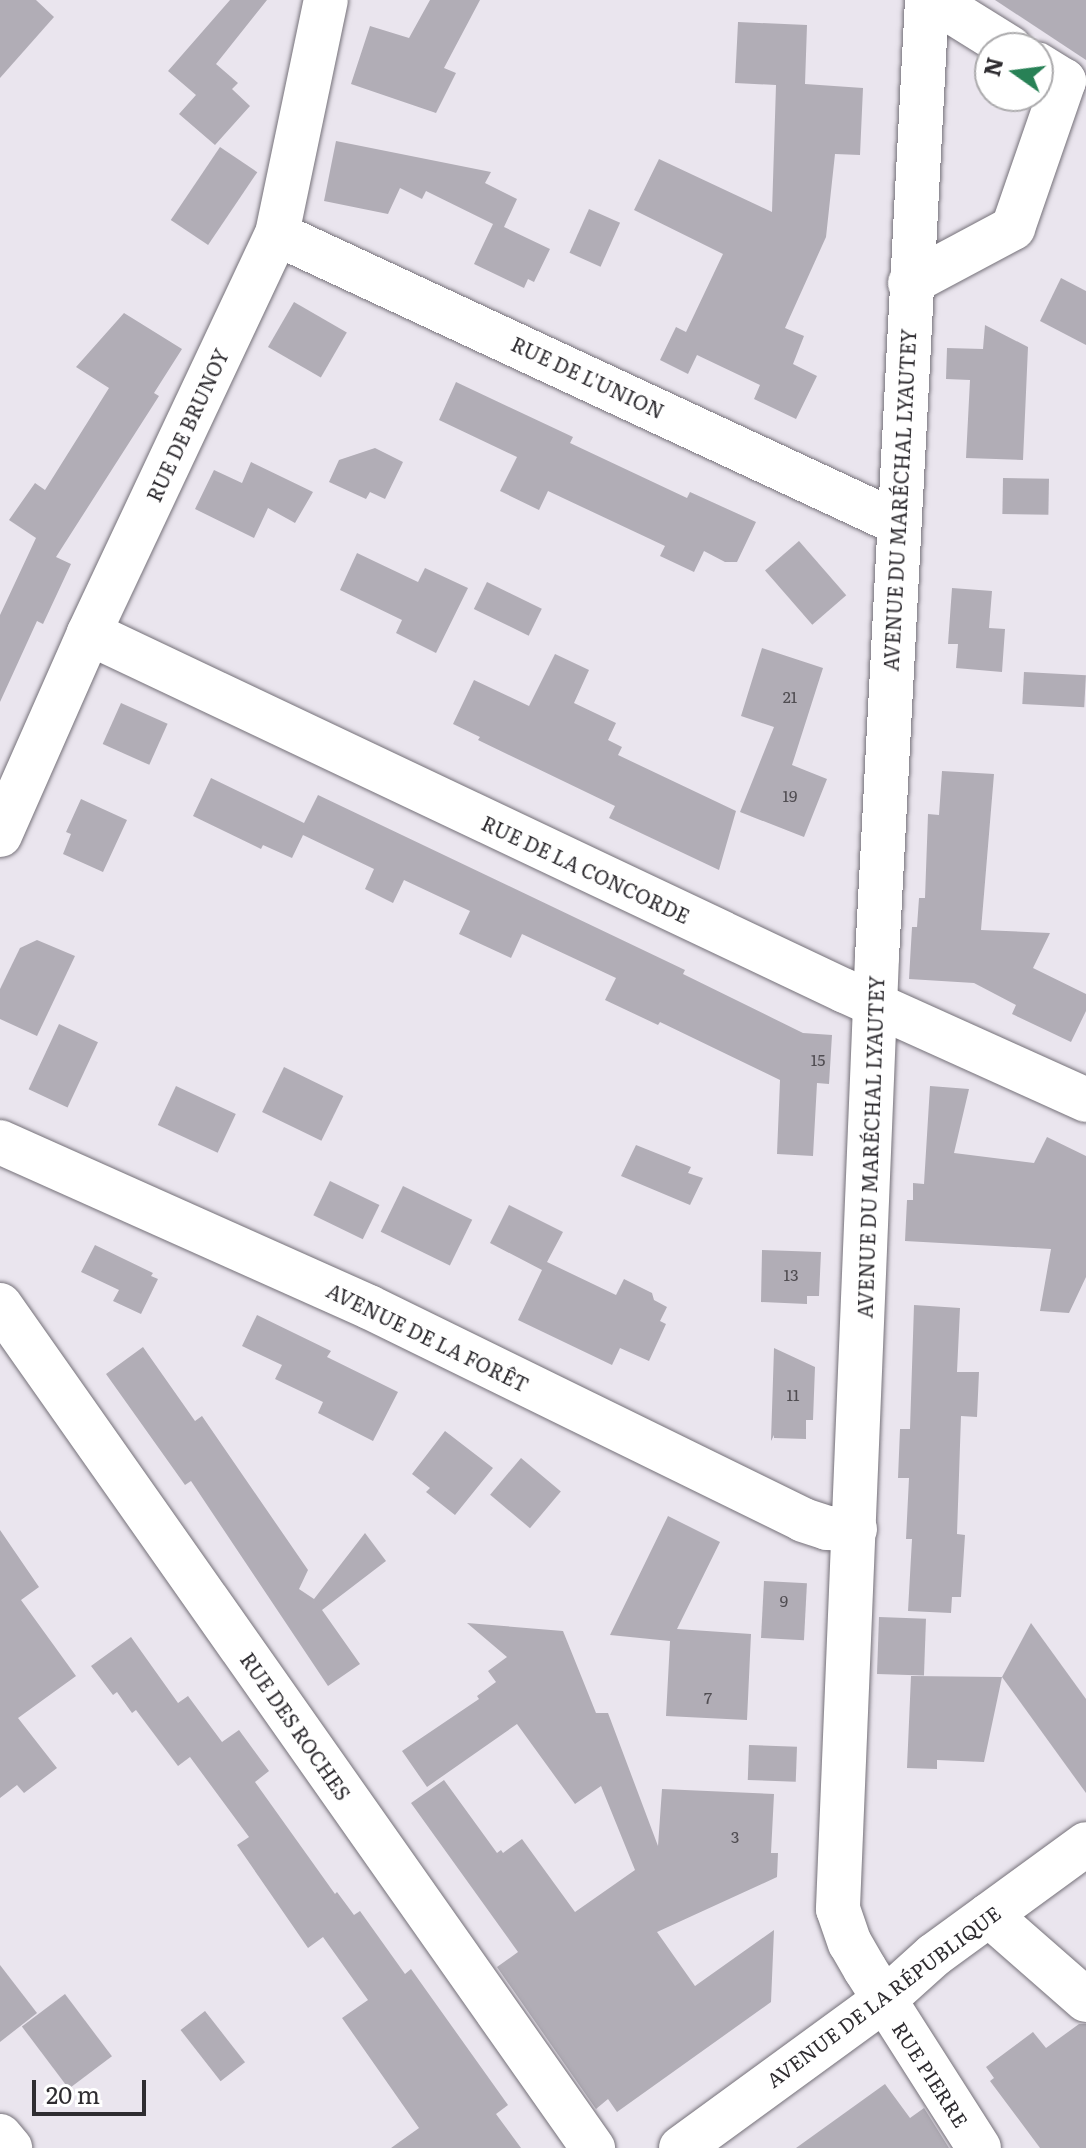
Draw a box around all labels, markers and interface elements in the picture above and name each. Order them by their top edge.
north arrow [974,32,1054,112]
text: N [974,54,1010,80]
street label: AVENUE DU MARÉCHAL LYAUTEY [878,328,920,672]
street label: RUE DE L'UNION [508,331,668,423]
street label: RUE DE BRUNOY [141,345,233,505]
house number: 21 [783,686,797,706]
house number: 19 [783,785,797,805]
street label: RUE DE LA CONCORDE [478,810,694,928]
street label: AVENUE DU MARÉCHAL LYAUTEY [852,975,888,1319]
house number: 15 [811,1049,825,1069]
house number: 13 [783,1264,799,1284]
street label: AVENUE DE LA FORÊT [323,1278,533,1396]
house number: 11 [786,1384,800,1404]
house number: 9 [780,1590,788,1610]
street label: RUE DES ROCHES [236,1648,356,1804]
house number: 7 [704,1687,712,1707]
house number: 3 [731,1826,739,1846]
street label: AVENUE DE LA RÉPUBLIQUE [761,1900,1005,2092]
street label: RUE PIERRE [888,2017,974,2131]
scale bar [36,2064,150,2114]
text: 20 m [46,2076,100,2111]

